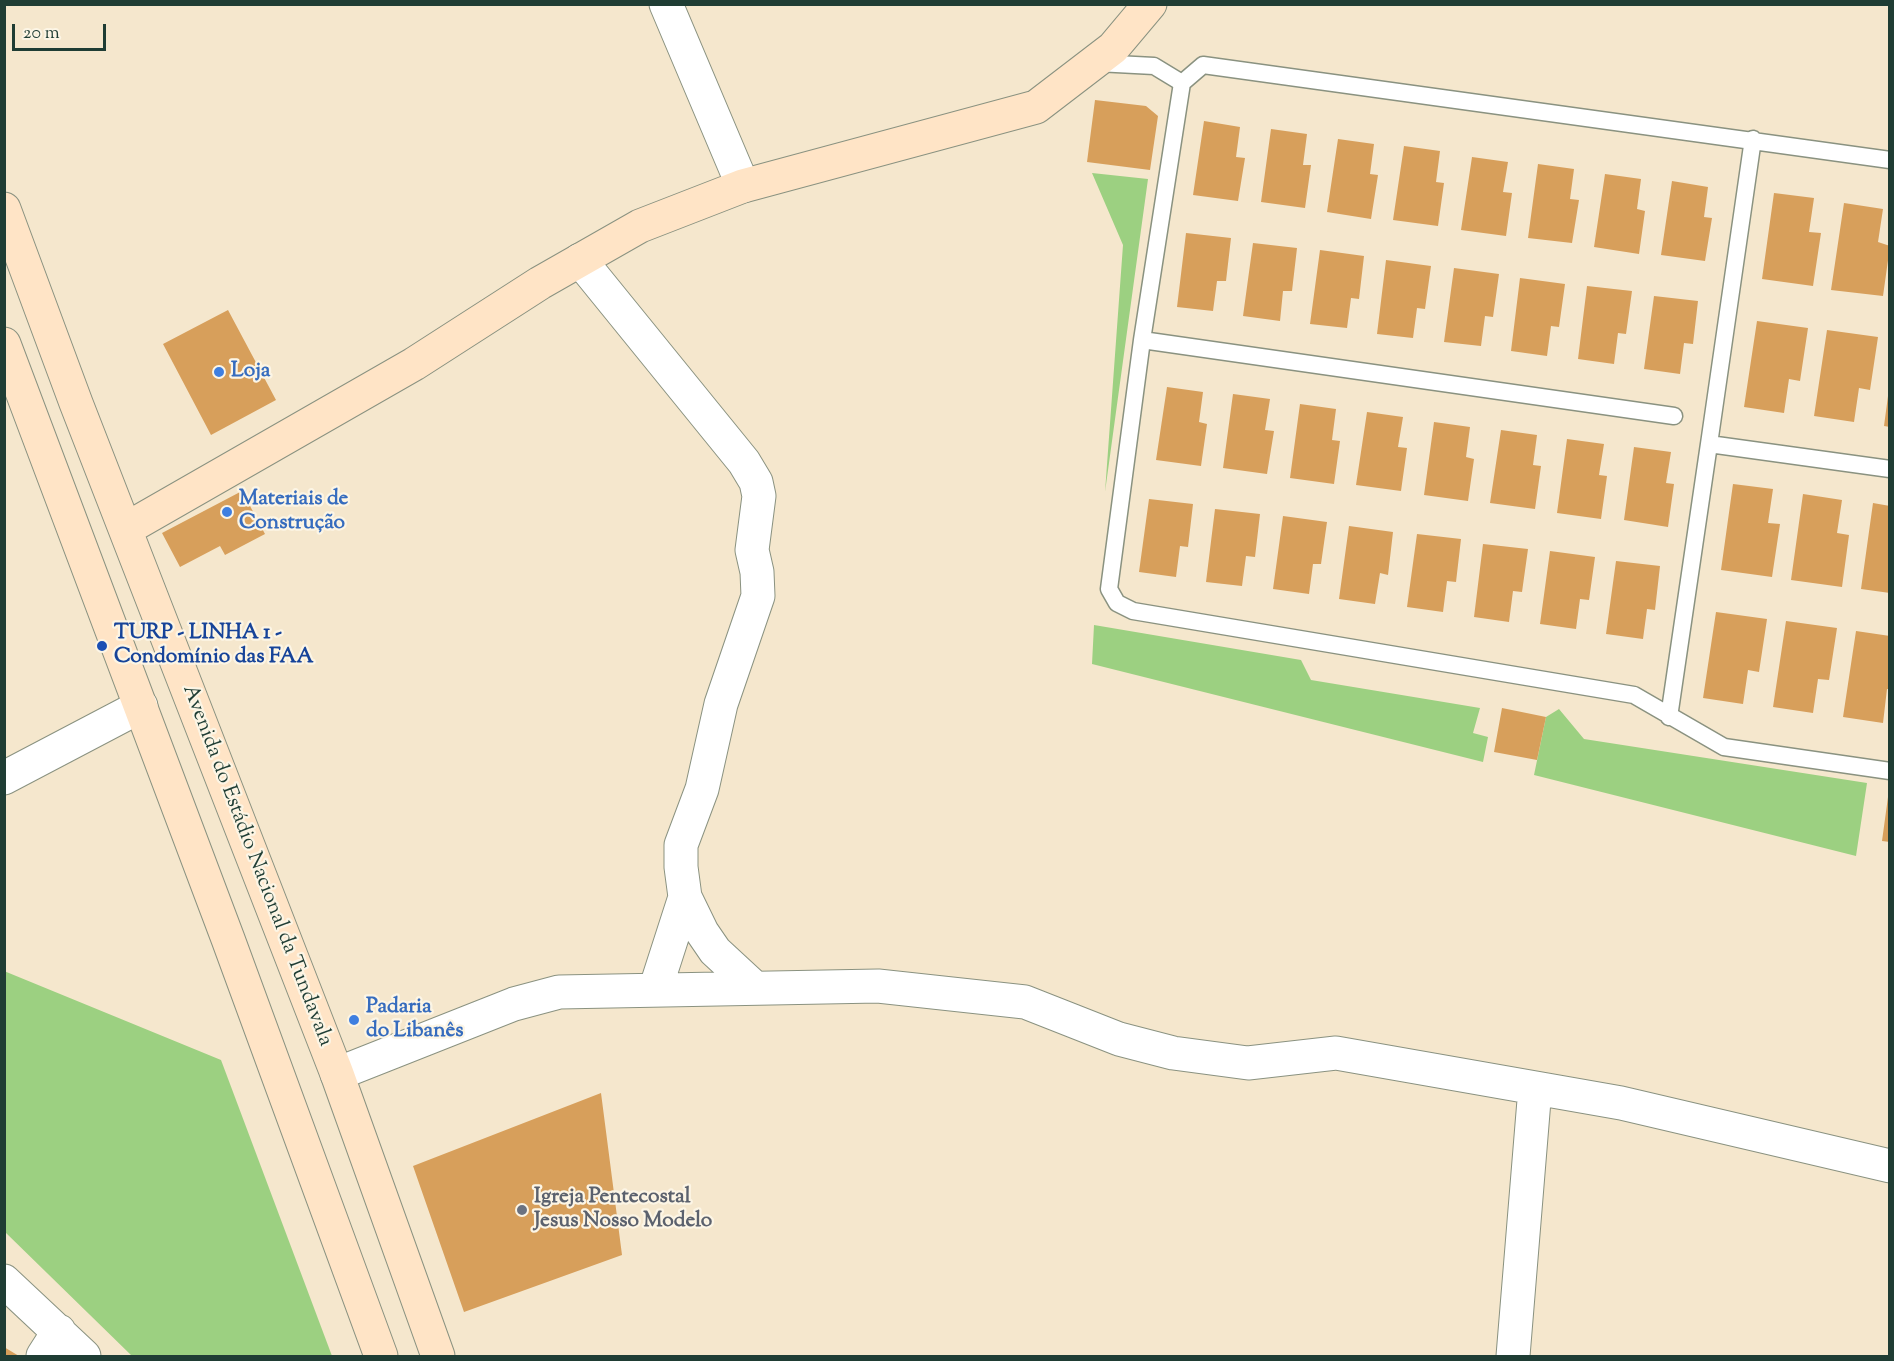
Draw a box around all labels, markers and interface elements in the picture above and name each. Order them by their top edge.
scale bar [15,12,110,50]
text: 20 m [23,21,60,47]
place label: Loja [231,359,271,385]
marker: Loja [212,365,226,379]
place label: Materiais de Construção [239,487,348,537]
marker: Materiais de Construção [220,505,234,519]
place label: TURP - LINHA 1 - Condomínio das FAA [114,621,313,671]
marker: TURP - LINHA 1 - Condomínio das FAA [95,639,109,653]
street label: Avenida do Estádio Nacional da Tundavala [175,682,337,1050]
place label: Padaria do Libanês [366,995,463,1045]
marker: Padaria do Libanês [347,1013,361,1027]
place label: Igreja Pentecostal Jesus Nosso Modelo [534,1185,712,1235]
marker: Igreja Pentecostal Jesus Nosso Modelo [515,1203,529,1217]

